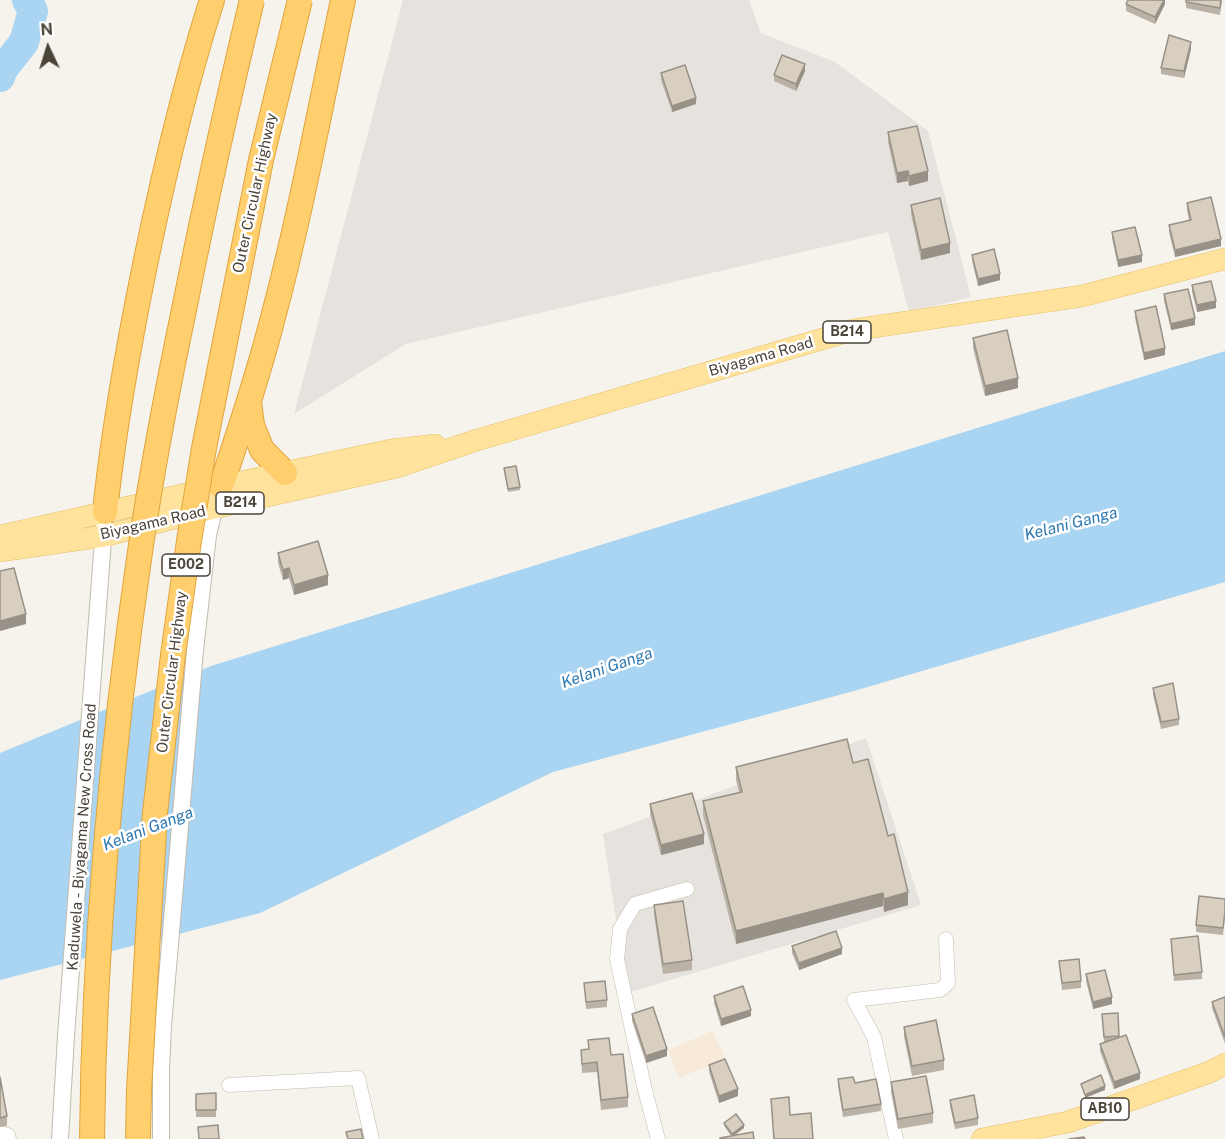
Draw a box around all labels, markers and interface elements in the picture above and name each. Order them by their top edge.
north arrow [18,18,78,78]
text: N [40,20,54,39]
street label: Outer Circular Highway [229,111,281,275]
road number: B214 [823,321,871,343]
street label: Biyagama Road [707,334,815,380]
road number: B214 [216,492,264,514]
street label: Biyagama Road [98,502,208,544]
water label: Kelani Ganga [1022,503,1120,545]
road number: E002 [162,554,210,576]
street label: Outer Circular Highway [153,590,191,754]
water label: Kelani Ganga [559,643,655,693]
street label: Kaduwela - Biyagama New Cross Road [64,703,100,971]
water label: Kelani Ganga [100,803,196,855]
road number: AB10 [1081,1098,1129,1120]

